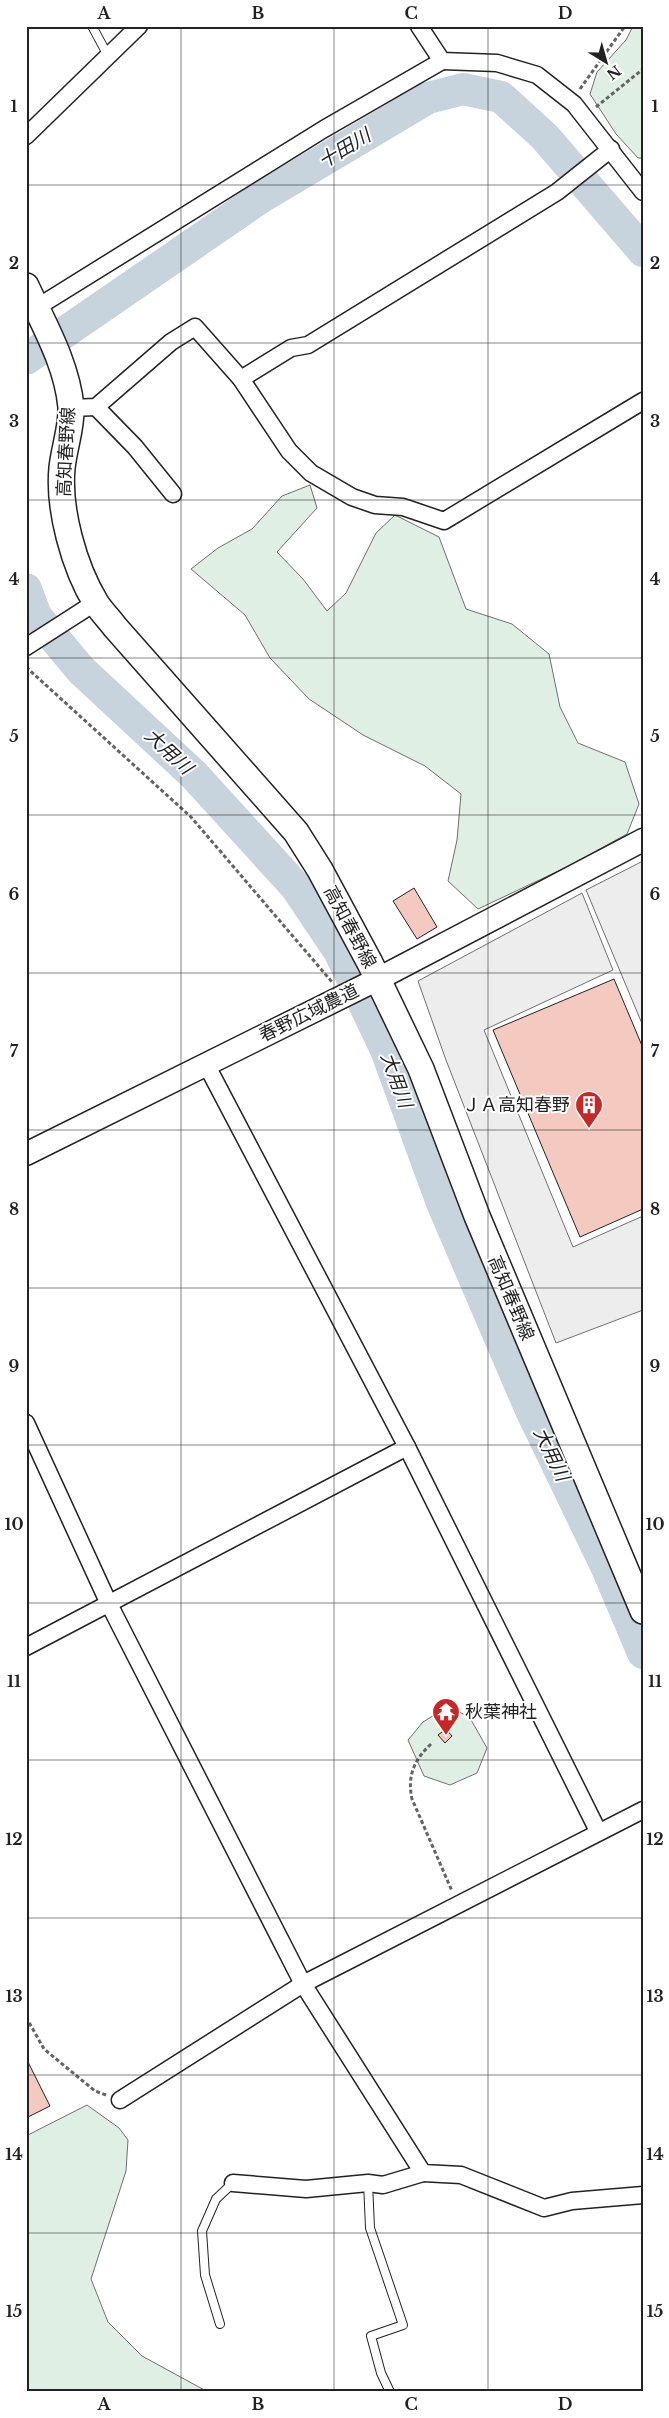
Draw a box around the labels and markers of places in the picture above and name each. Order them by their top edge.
building icon: ＪＡ高知春野 [574,1090,604,1129]
place label: ＪＡ高知春野 [462,1094,570,1116]
temple icon: 秋葉神社 [431,1697,461,1736]
place label: 秋葉神社 [465,1701,537,1723]

